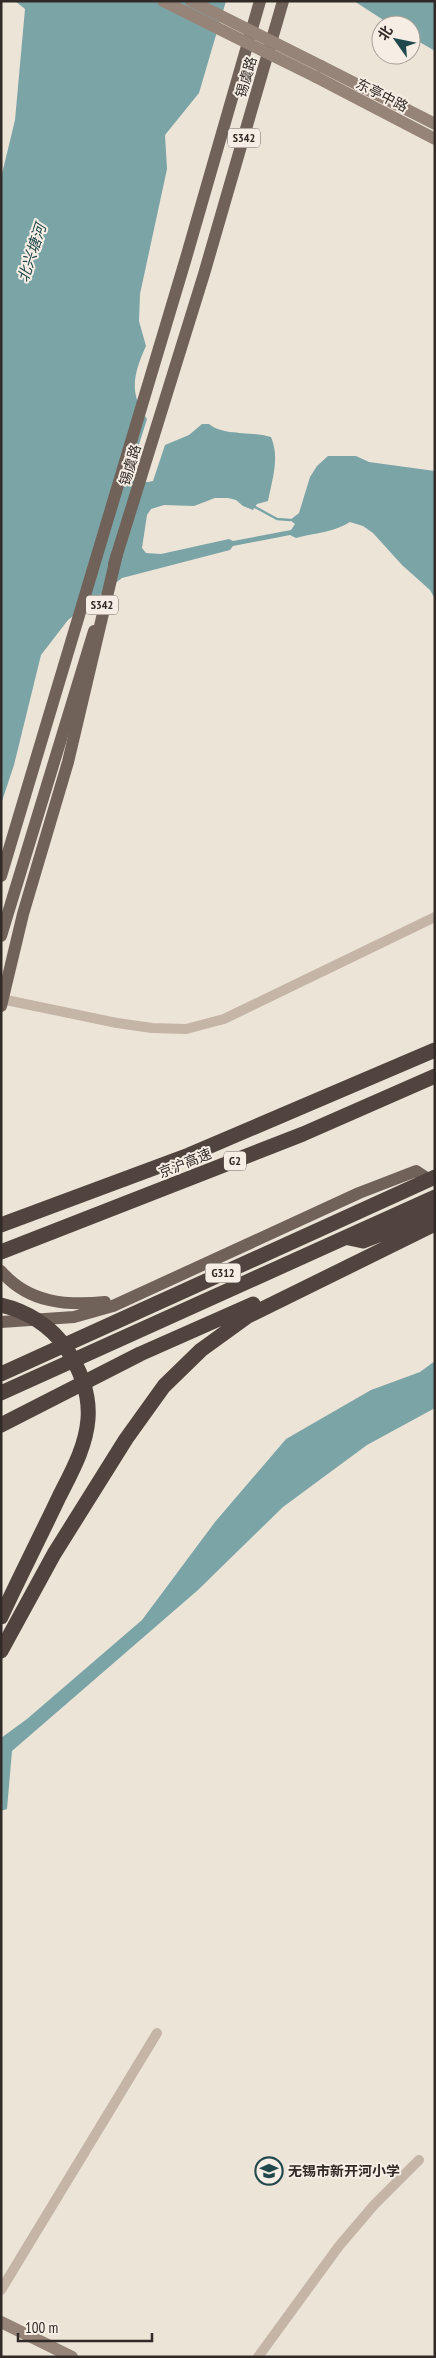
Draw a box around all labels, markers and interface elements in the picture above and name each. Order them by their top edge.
north arrow [371,15,421,65]
text: 北 [374,22,396,44]
street label: 锡虞路 [232,54,260,100]
street label: 东亭中路 [353,74,411,116]
road number: S342 [228,128,260,148]
water label: 北兴塘河 [13,219,51,284]
street label: 锡虞路 [115,442,145,488]
road number: S342 [86,596,118,614]
street label: 京沪高速 [156,1144,214,1182]
road number: G2 [224,1152,246,1170]
road number: G312 [206,1264,240,1282]
school or university icon: 无锡市新开河小学 [254,2156,284,2186]
place label: 无锡市新开河小学 [288,2162,400,2180]
scale bar [18,2310,151,2342]
text: 100 m [25,2318,58,2337]

